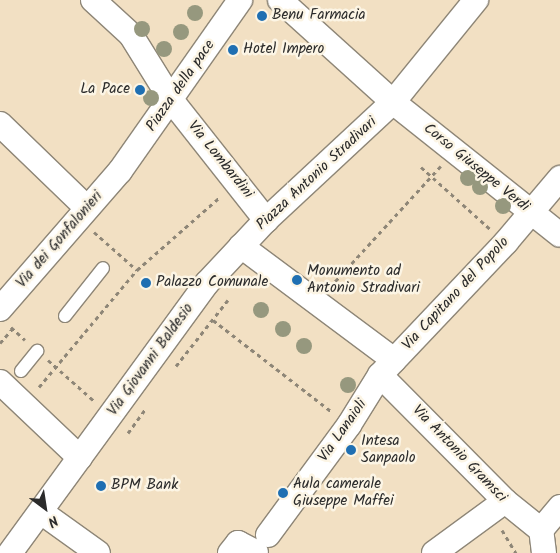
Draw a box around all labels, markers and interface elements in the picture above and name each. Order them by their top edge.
place label: Benu Farmacia [272,7,366,25]
marker: Benu Farmacia [256,10,268,22]
street label: Piazza della pace [143,37,219,135]
place label: Hotel Impero [243,41,324,59]
marker: Hotel Impero [227,44,239,56]
place label: La Pace [80,81,130,99]
marker: La Pace [134,84,146,96]
street label: Piazza Antonio Stradivari [253,114,381,234]
street label: Via Lombardini [183,118,257,202]
street label: Corso Giuseppe Verdi [419,120,533,216]
street label: Via dei Gonfalonieri [13,188,107,292]
street label: Via Capitano del Popolo [399,234,513,354]
place label: Monumento ad Antonio Stradivari [307,262,420,297]
place label: Palazzo Comunale [156,274,268,292]
marker: Monumento ad Antonio Stradivari [291,274,303,286]
marker: Palazzo Comunale [140,277,152,289]
street label: Via Giovanni Baldesio [104,300,198,420]
street label: Via Lanaioli [315,396,371,466]
street label: Via Antonio Gramsci [408,402,510,506]
place label: Intesa Sanpaolo [361,432,415,467]
marker: Intesa Sanpaolo [345,444,357,456]
place label: Aula camerale Giuseppe Maffei [293,475,394,510]
place label: BPM Bank [111,477,178,495]
marker: BPM Bank [95,480,107,492]
north arrow [20,483,70,533]
marker: Aula camerale Giuseppe Maffei [277,487,289,499]
text: N [43,509,62,533]

